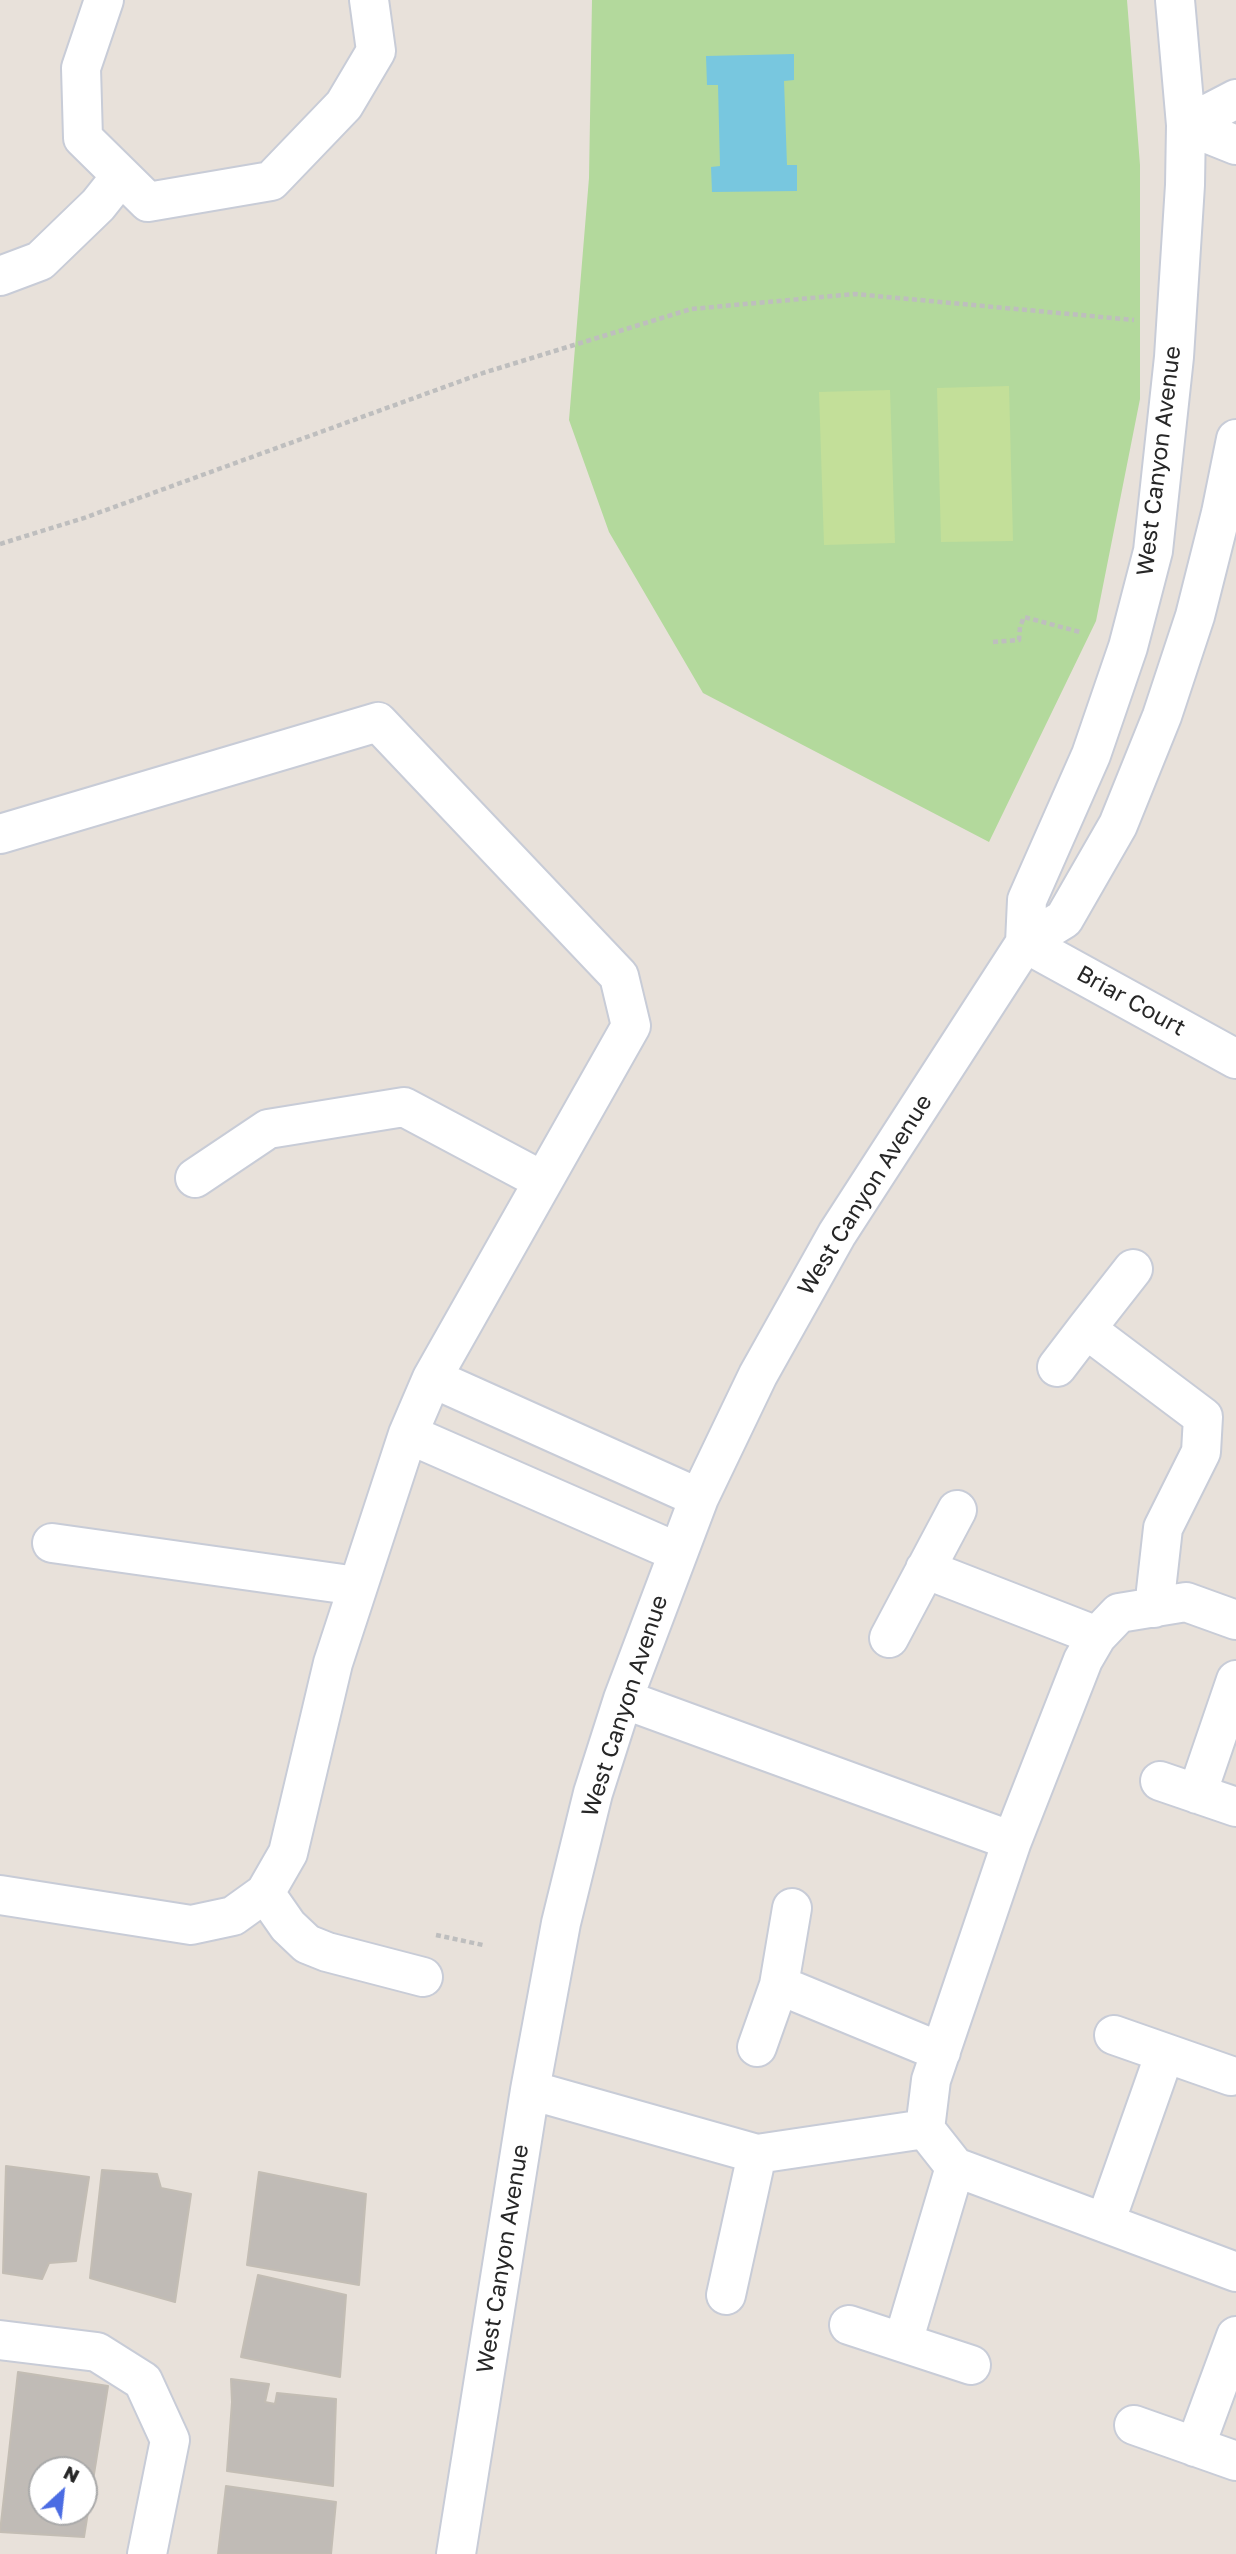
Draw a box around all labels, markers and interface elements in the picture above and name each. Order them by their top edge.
street label: West Canyon Avenue [1131,345,1187,577]
street label: Briar Court [1072,960,1190,1042]
street label: West Canyon Avenue [792,1090,938,1300]
street label: West Canyon Avenue [576,1592,674,1820]
street label: West Canyon Avenue [471,2143,535,2375]
north arrow [28,2456,98,2526]
text: N [60,2460,84,2487]

